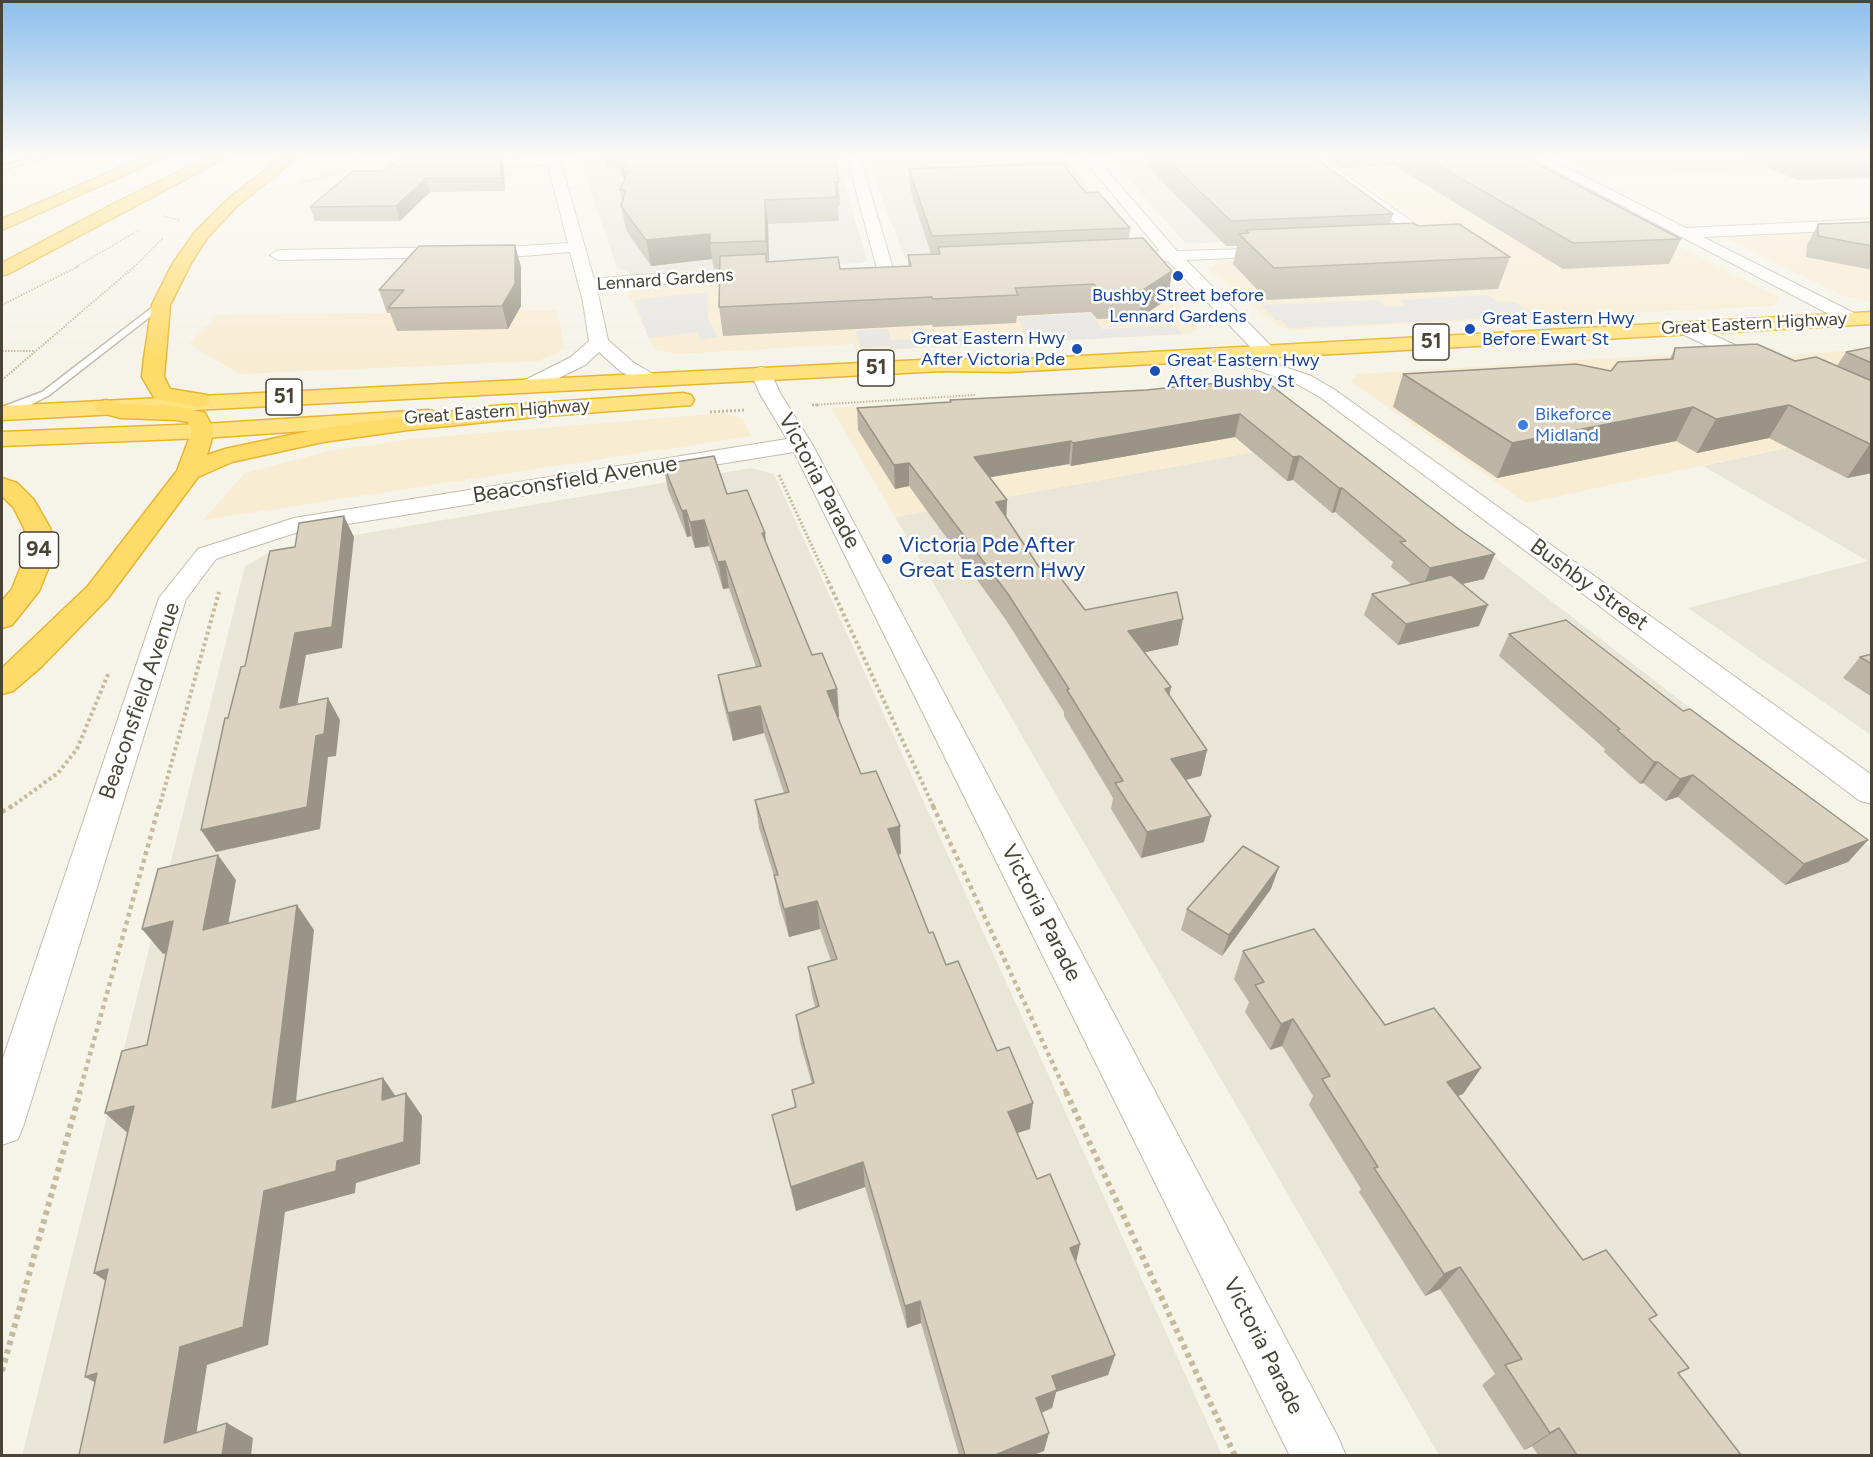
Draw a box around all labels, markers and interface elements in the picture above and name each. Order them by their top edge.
street label: Lennard Gardens [596,264,734,296]
marker: Bushby Street before Lennard Gardens [1171,269,1185,283]
place label: Bushby Street before Lennard Gardens [1092,285,1264,328]
place label: Great Eastern Hwy Before Ewart St [1482,308,1635,350]
street label: Great Eastern Highway [1661,308,1847,340]
marker: Great Eastern Hwy Before Ewart St [1463,322,1477,336]
road number: 51 [1413,324,1449,360]
place label: Great Eastern Hwy After Victoria Pde [912,328,1065,370]
marker: Great Eastern Hwy After Victoria Pde [1070,342,1084,356]
road number: 51 [858,350,894,386]
place label: Great Eastern Hwy After Bushby St [1167,350,1320,392]
marker: Great Eastern Hwy After Bushby St [1148,364,1162,378]
road number: 51 [266,379,302,415]
street label: Great Eastern Highway [403,395,591,429]
place label: Bikeforce Midland [1535,404,1611,446]
street label: Victoria Parade [772,409,866,553]
marker: Bikeforce Midland [1516,418,1530,432]
street label: Beaconsfield Avenue [471,451,679,509]
road number: 94 [20,532,58,568]
place label: Victoria Pde After Great Eastern Hwy [899,533,1085,584]
street label: Bushby Street [1525,533,1653,637]
marker: Victoria Pde After Great Eastern Hwy [880,552,894,566]
street label: Beaconsfield Avenue [94,599,186,803]
street label: Victoria Parade [995,840,1087,986]
street label: Victoria Parade [1217,1273,1309,1419]

